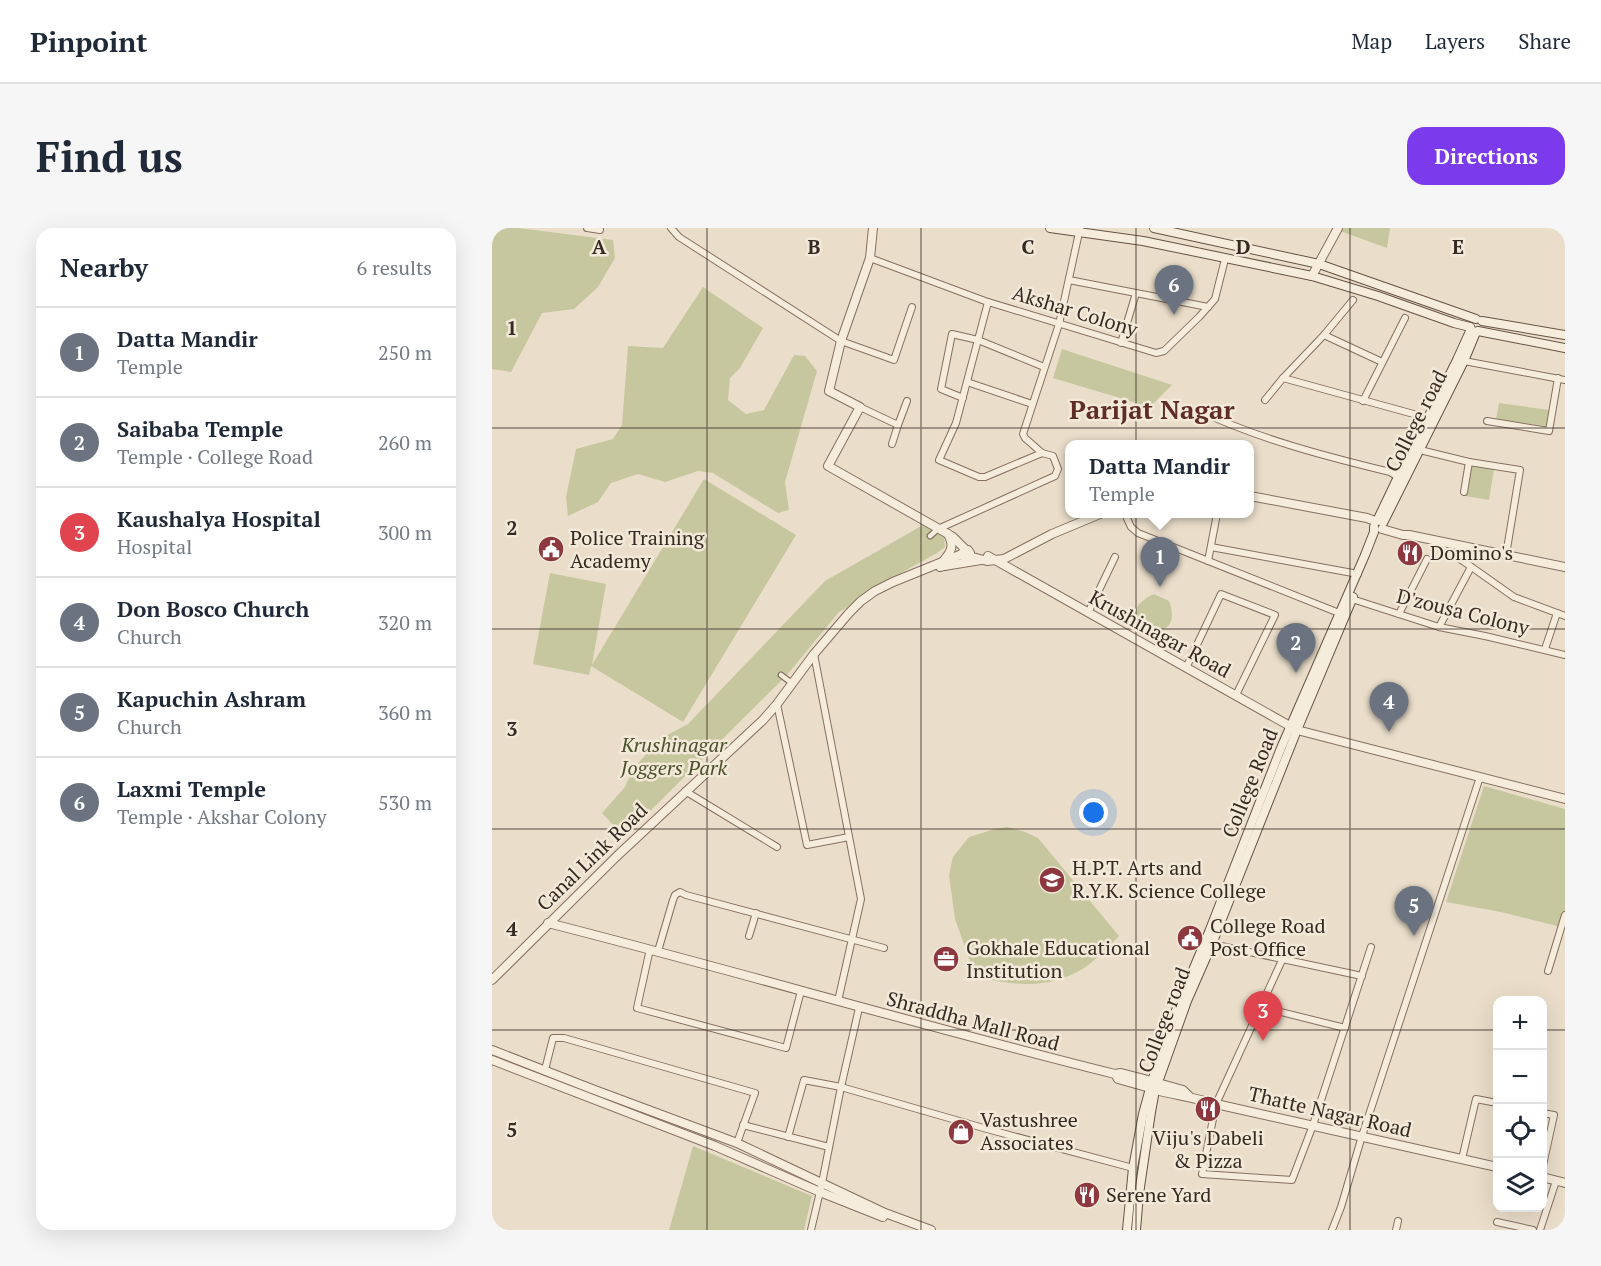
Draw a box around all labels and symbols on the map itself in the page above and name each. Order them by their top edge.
text: A [592,233,607,260]
text: B [808,233,821,260]
text: C [1021,233,1035,260]
text: D [1236,233,1250,260]
text: E [1452,233,1464,260]
pin: 6 [1154,266,1194,315]
street label: Akshar Colony [1009,279,1142,343]
text: 1 [506,314,518,341]
street label: College road [1378,365,1453,476]
district label: Parijat Nagar [1069,392,1236,426]
text: 2 [506,514,518,541]
place label: Police Training Academy [570,524,705,574]
public building icon: Police Training Academy [536,534,566,564]
pin: 1 [1140,538,1180,587]
restaurant icon: Domino's [1395,538,1425,568]
place label: Domino's [1430,539,1513,566]
street label: D'zousa Colony [1394,582,1533,641]
street label: Krushinagar Road [1084,583,1236,684]
pin: 2 [1276,624,1316,673]
pin: 4 [1370,682,1408,732]
text: 3 [506,715,518,742]
street label: College Road [1215,724,1284,841]
park label: Krushinagar Joggers Park [620,731,728,781]
street label: Canal Link Road [530,797,653,917]
your location [1079,798,1108,827]
place label: H.P.T. Arts and R.Y.K. Science College [1072,854,1266,904]
school or university icon: H.P.T. Arts and R.Y.K. Science College [1037,865,1067,895]
pin: 5 [1394,886,1434,936]
place label: College Road Post Office [1210,912,1326,962]
text: 4 [506,915,518,942]
public building icon: College Road Post Office [1175,923,1205,953]
place label: Gokhale Educational Institution [966,934,1150,984]
office icon: Gokhale Educational Institution [931,944,961,974]
street label: College road [1131,963,1196,1076]
street label: Shraddha Mall Road [884,984,1063,1057]
pin: 3 [1244,992,1282,1041]
street label: Thatte Nagar Road [1246,1080,1414,1143]
restaurant icon: Viju's Dabeli & Pizza [1193,1094,1223,1124]
place label: Vastushree Associates [980,1106,1078,1156]
text: 5 [506,1116,518,1143]
shop icon: Vastushree Associates [946,1117,976,1147]
place label: Viju's Dabeli & Pizza [1152,1124,1264,1174]
restaurant icon: Serene Yard [1072,1180,1102,1210]
place label: Serene Yard [1106,1181,1211,1208]

